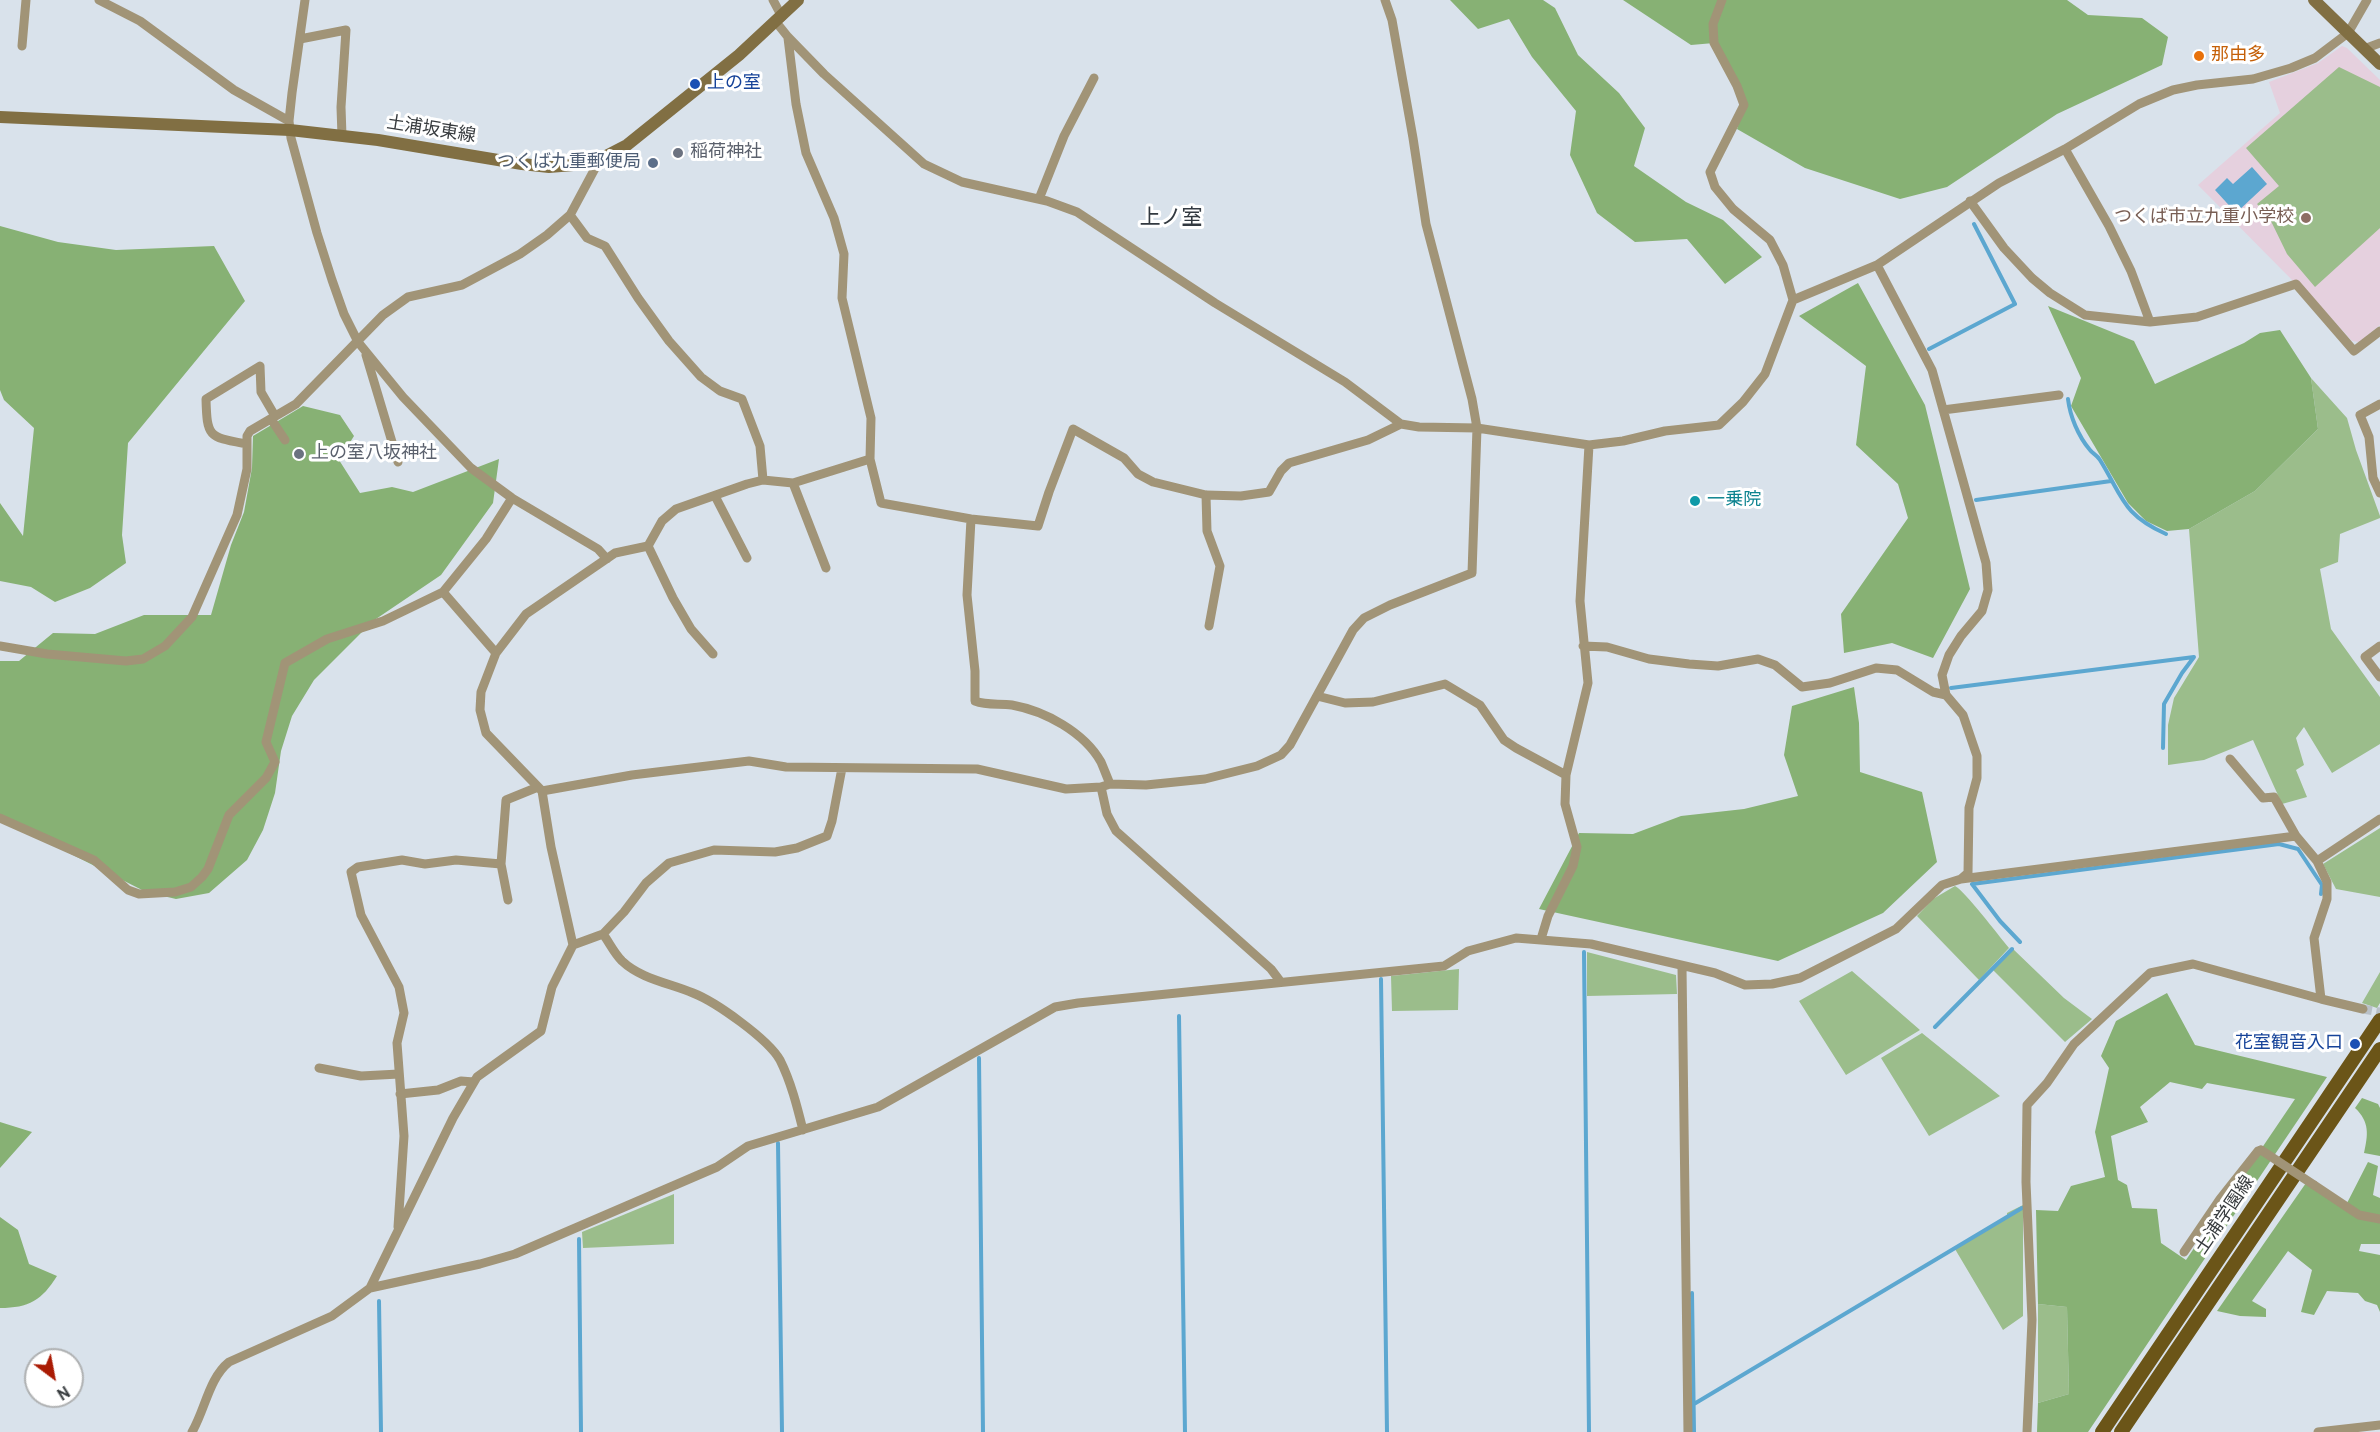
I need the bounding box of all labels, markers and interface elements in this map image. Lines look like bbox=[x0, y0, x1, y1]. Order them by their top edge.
place label: 那由多 bbox=[2211, 45, 2265, 67]
marker: 那由多 bbox=[2192, 49, 2206, 63]
place label: 上の室 bbox=[707, 73, 761, 95]
marker: 上の室 bbox=[688, 77, 702, 91]
street label: 土浦坂東線 bbox=[385, 113, 477, 149]
place label: 稲荷神社 bbox=[690, 142, 762, 164]
marker: 稲荷神社 bbox=[671, 146, 685, 160]
place label: つくば九重郵便局 bbox=[497, 152, 641, 174]
marker: つくば九重郵便局 bbox=[646, 156, 660, 170]
district label: 上ノ室 bbox=[1140, 207, 1202, 233]
place label: つくば市立九重小学校 bbox=[2114, 207, 2294, 229]
marker: つくば市立九重小学校 bbox=[2299, 211, 2313, 225]
place label: 上の室八坂神社 bbox=[311, 443, 437, 465]
marker: 上の室八坂神社 bbox=[292, 447, 306, 461]
place label: 一乗院 bbox=[1707, 490, 1761, 512]
marker: 一乗院 bbox=[1688, 494, 1702, 508]
place label: 花室観音入口 bbox=[2235, 1033, 2343, 1055]
marker: 花室観音入口 bbox=[2348, 1037, 2362, 1051]
street label: 土浦学園線 bbox=[2192, 1173, 2260, 1259]
north arrow bbox=[24, 1348, 84, 1408]
text: N bbox=[52, 1380, 73, 1403]

